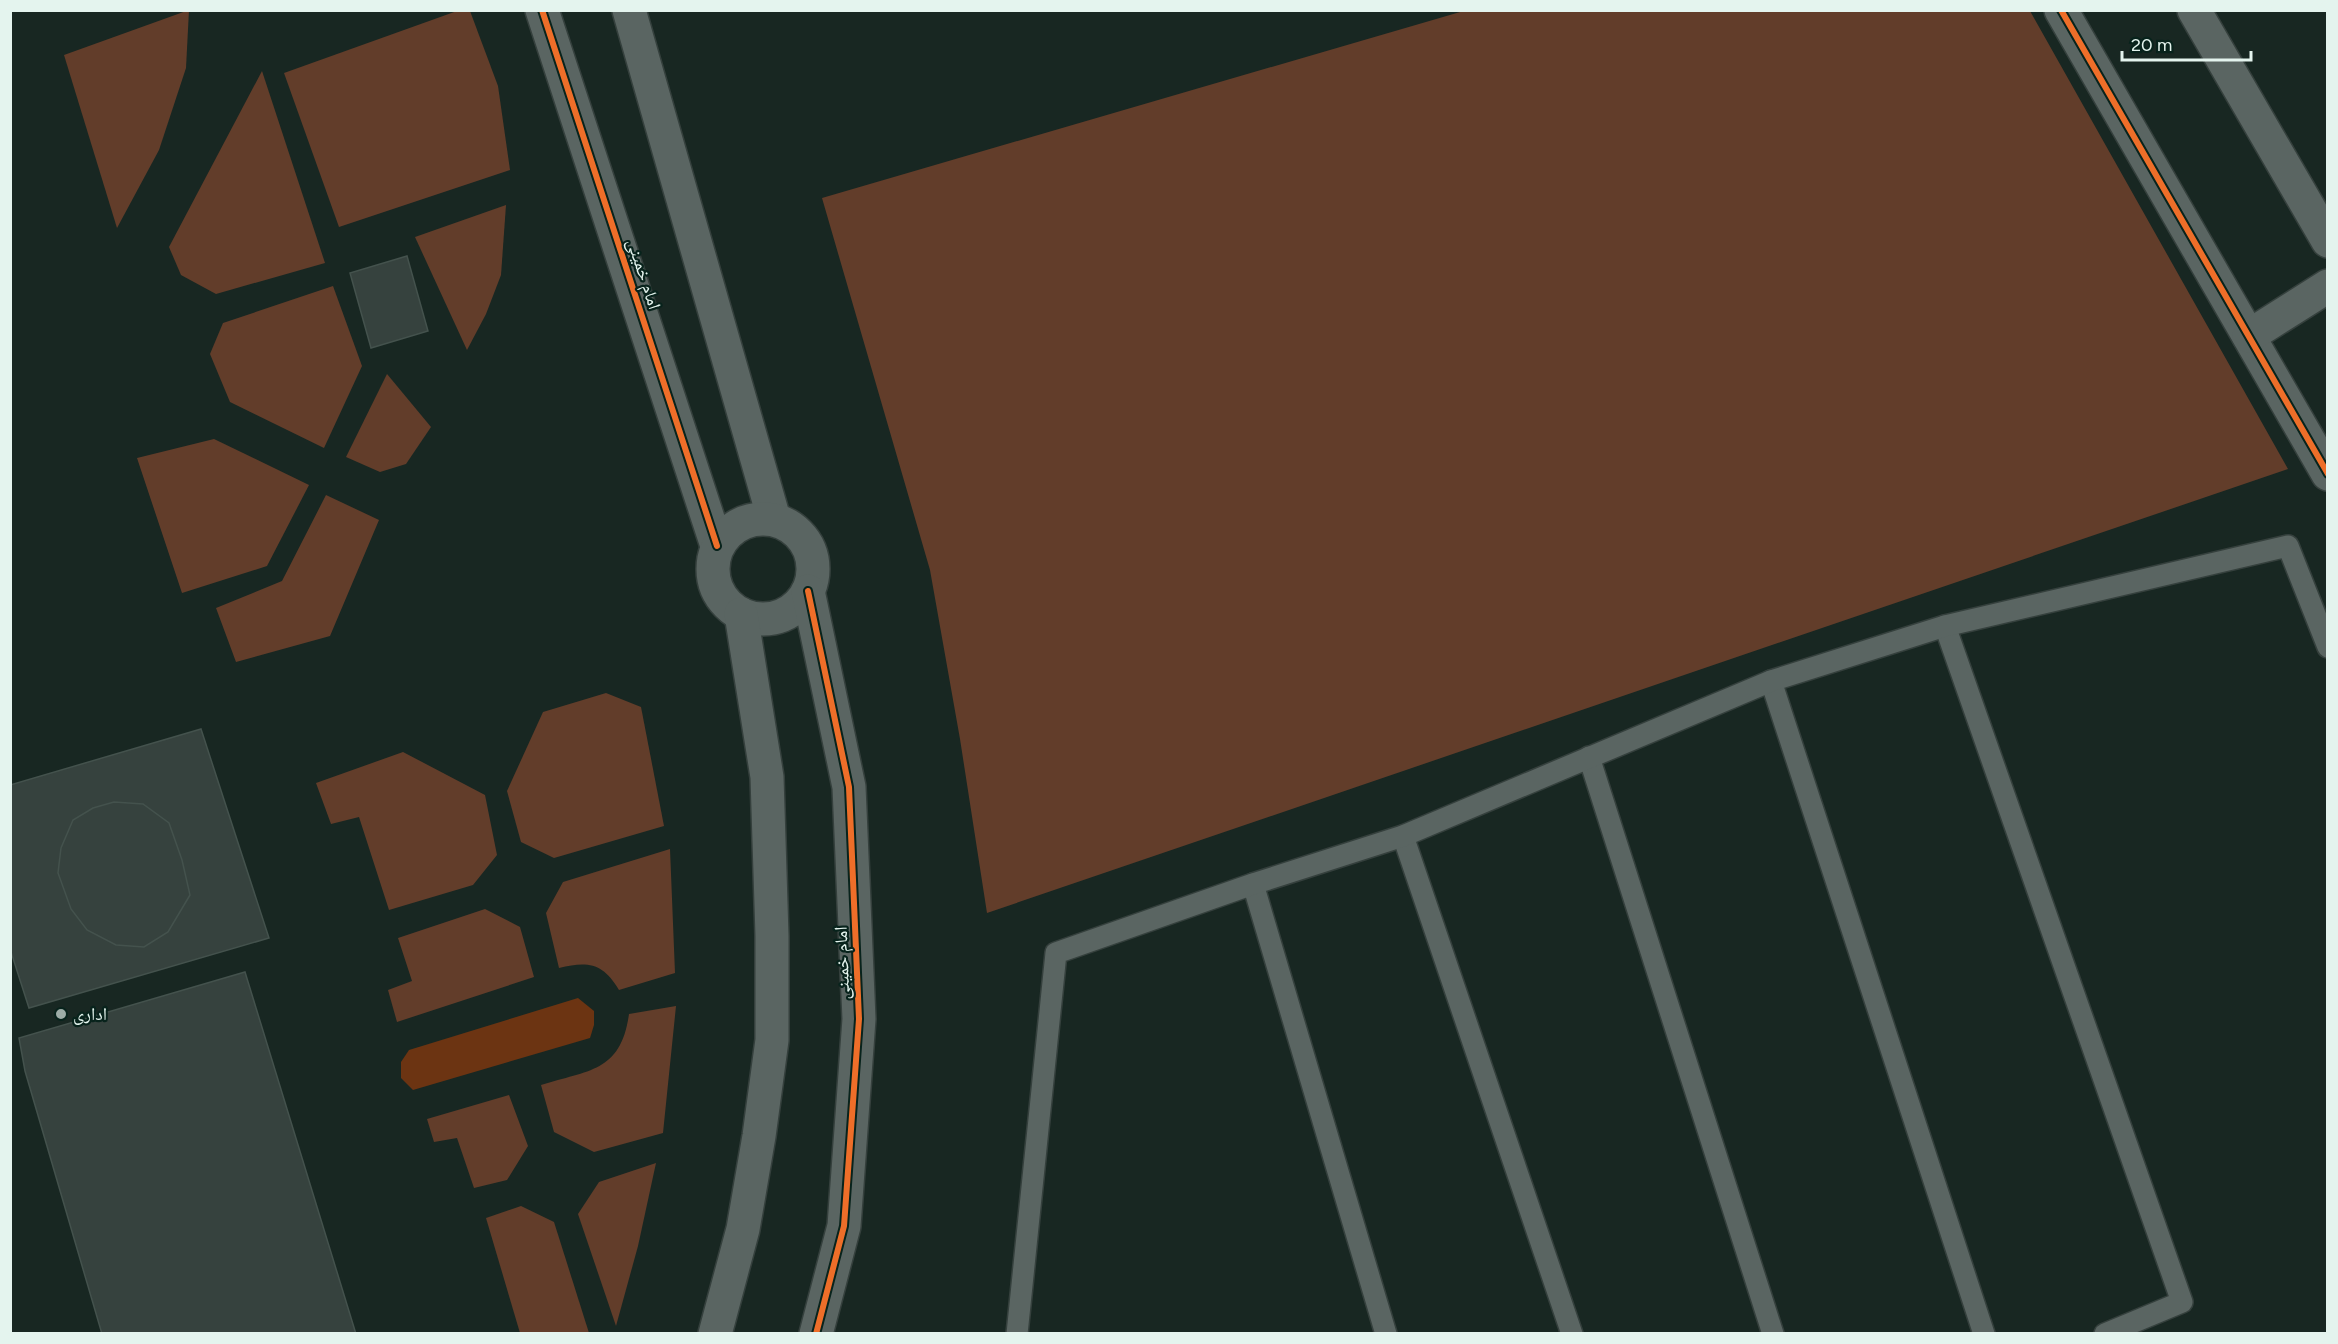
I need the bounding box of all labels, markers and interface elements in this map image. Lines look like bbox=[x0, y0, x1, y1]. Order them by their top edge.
scale bar bbox=[2122, 24, 2251, 62]
text: 20 m bbox=[2131, 34, 2172, 56]
street label: امام خمینی bbox=[621, 236, 666, 313]
street label: امام خمینی bbox=[830, 926, 855, 1000]
place label: اداری bbox=[73, 1003, 107, 1025]
marker: اداری bbox=[54, 1007, 68, 1021]

